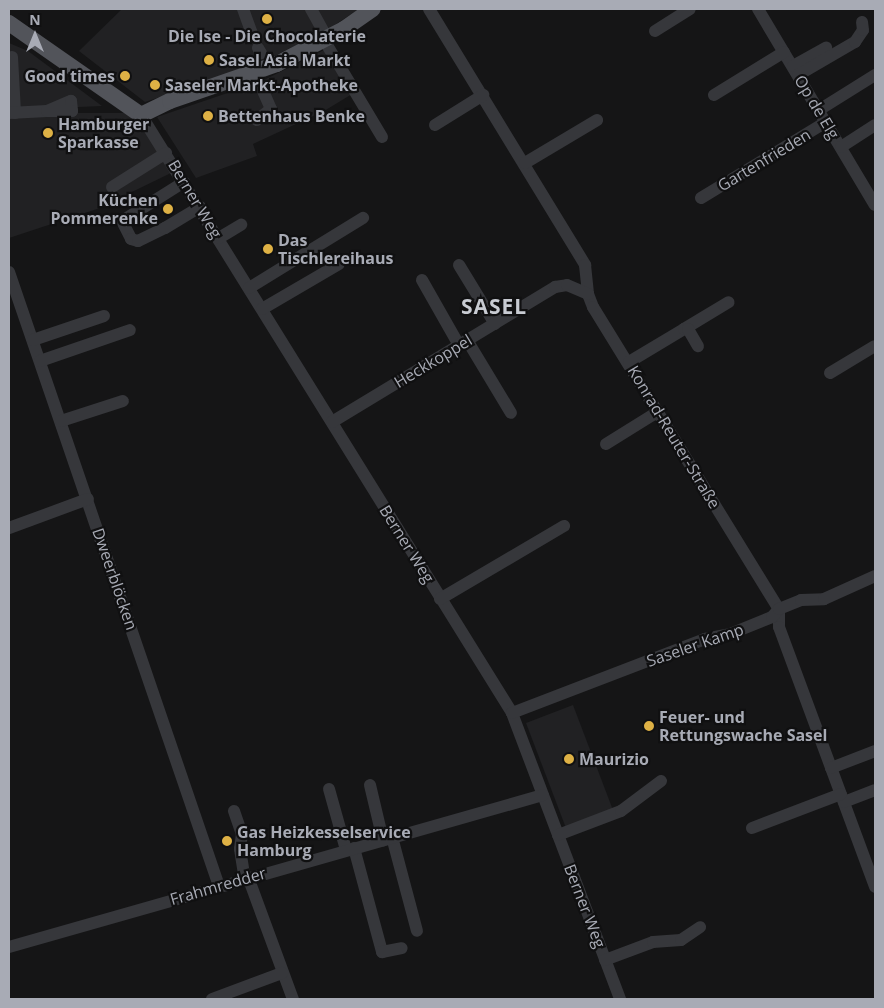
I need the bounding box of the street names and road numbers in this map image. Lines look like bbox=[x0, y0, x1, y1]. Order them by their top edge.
street label: Op de Elg bbox=[791, 72, 843, 142]
street label: Gartenfrieden bbox=[714, 125, 814, 195]
street label: Berner Weg bbox=[164, 156, 226, 242]
street label: Heckkoppel bbox=[391, 330, 475, 392]
street label: Konrad-Reuter-Straße bbox=[624, 362, 724, 512]
street label: Berner Weg bbox=[376, 502, 438, 586]
street label: Dweerblöcken bbox=[89, 525, 141, 633]
street label: Saseler Kamp bbox=[644, 619, 746, 671]
street label: Berner Weg bbox=[560, 862, 610, 950]
street label: Frahmredder bbox=[168, 863, 268, 909]

